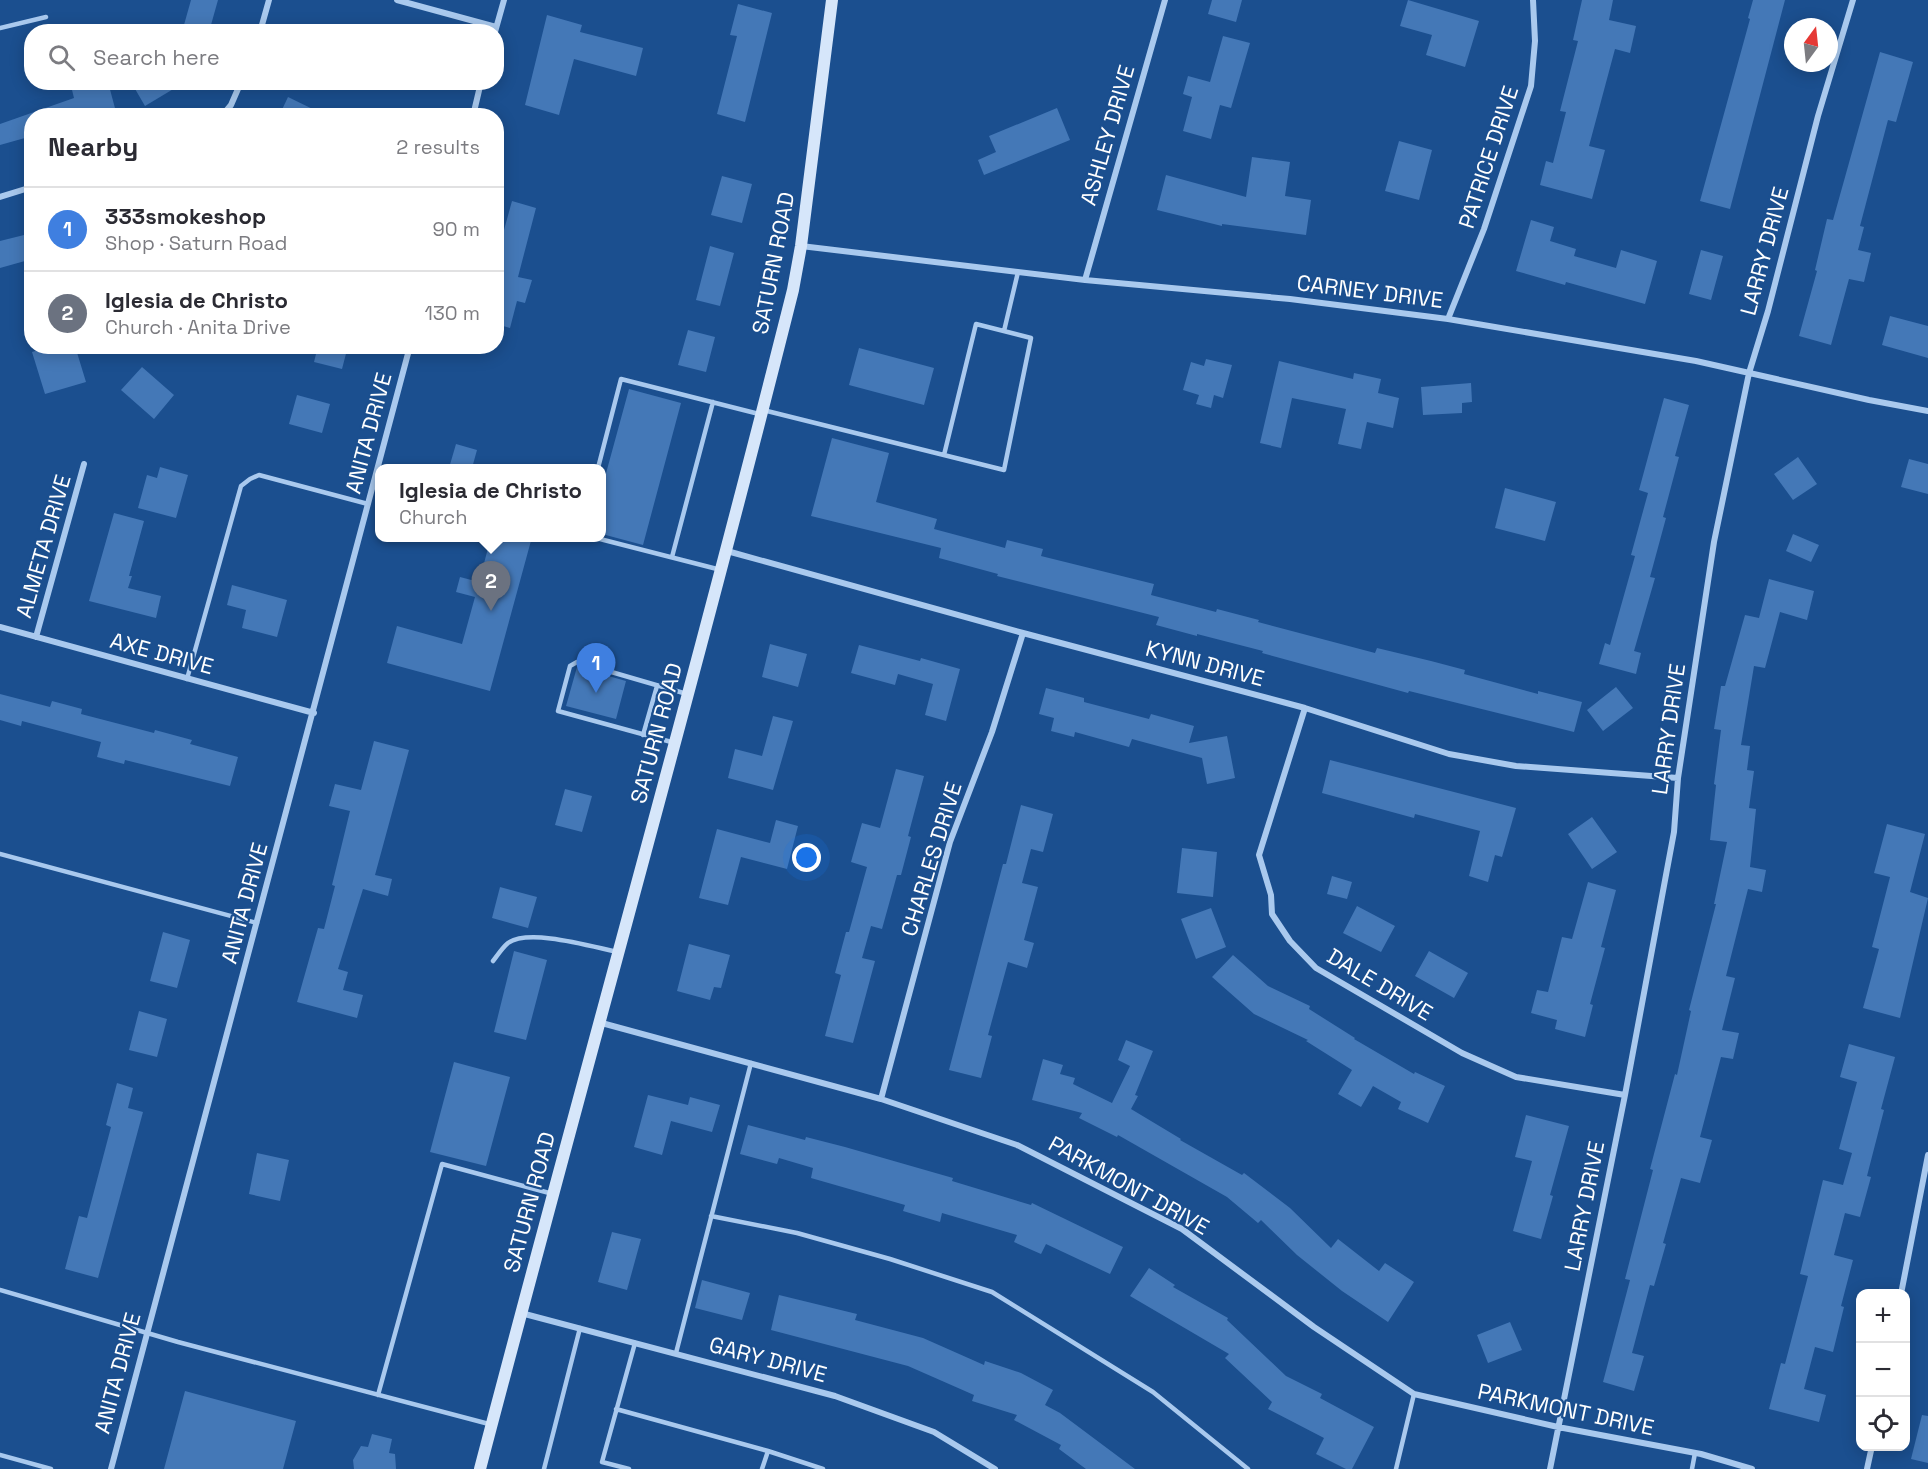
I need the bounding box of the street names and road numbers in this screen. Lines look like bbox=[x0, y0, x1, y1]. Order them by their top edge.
street label: ASHLEY DRIVE bbox=[1074, 62, 1140, 208]
street label: PATRICE DRIVE bbox=[1452, 82, 1524, 232]
street label: LARRY DRIVE bbox=[1733, 184, 1795, 318]
street label: SATURN ROAD bbox=[745, 190, 801, 336]
street label: CARNEY DRIVE bbox=[1295, 268, 1445, 314]
street label: ANITA DRIVE bbox=[338, 369, 398, 497]
street label: ALMETA DRIVE bbox=[9, 471, 77, 621]
street label: AXE DRIVE bbox=[107, 626, 217, 680]
street label: KYNN DRIVE bbox=[1143, 634, 1267, 692]
street label: SATURN ROAD bbox=[624, 660, 688, 806]
street label: LARRY DRIVE bbox=[1645, 662, 1691, 796]
street label: CHARLES DRIVE bbox=[894, 779, 968, 939]
street label: ANITA DRIVE bbox=[214, 839, 274, 967]
street label: DALE DRIVE bbox=[1322, 942, 1438, 1026]
street label: SATURN ROAD bbox=[497, 1129, 561, 1275]
street label: PARKMONT DRIVE bbox=[1044, 1129, 1214, 1241]
street label: LARRY DRIVE bbox=[1558, 1139, 1610, 1273]
street label: ANITA DRIVE bbox=[87, 1309, 147, 1437]
street label: GARY DRIVE bbox=[706, 1330, 830, 1388]
street label: PARKMONT DRIVE bbox=[1475, 1377, 1657, 1441]

